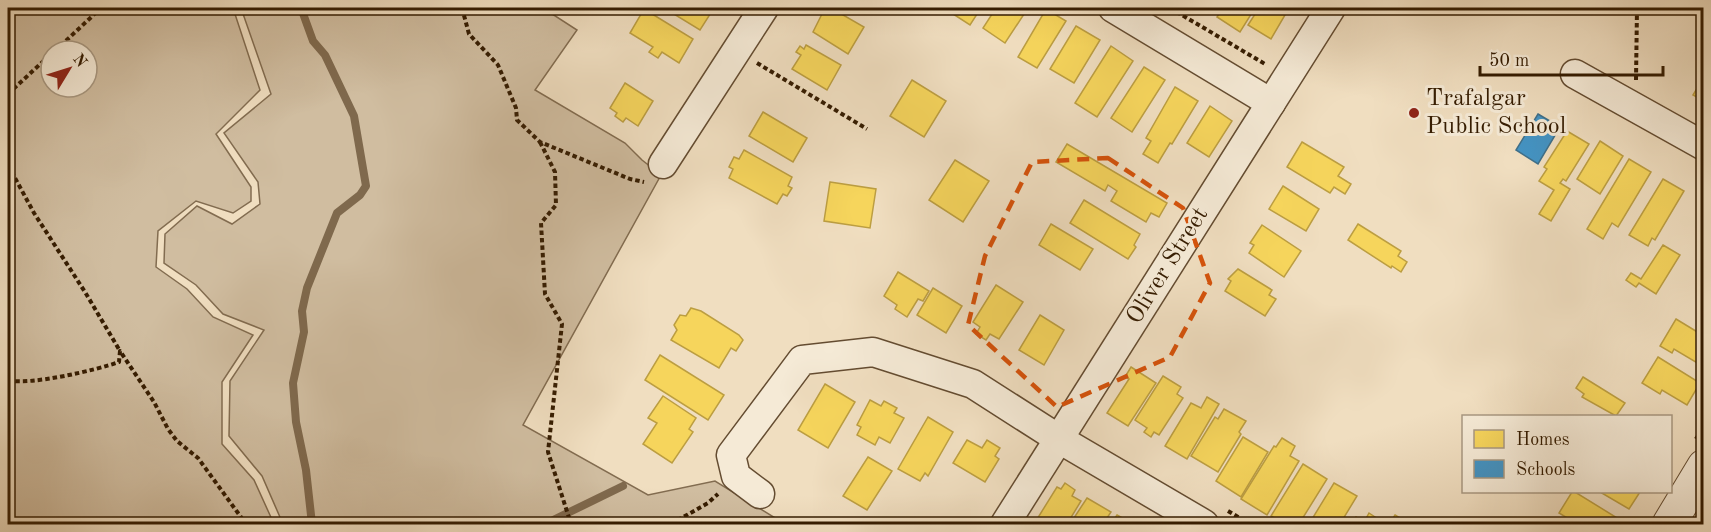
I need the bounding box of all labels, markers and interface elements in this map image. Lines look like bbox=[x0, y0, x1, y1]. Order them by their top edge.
north arrow bbox=[39, 39, 99, 99]
scale bar bbox=[1480, 39, 1663, 77]
text: N bbox=[69, 51, 90, 71]
text: 50 m bbox=[1489, 52, 1529, 70]
place label: Trafalgar Public School bbox=[1426, 87, 1566, 139]
marker: Trafalgar Public School bbox=[1407, 106, 1421, 120]
street label: Oliver Street bbox=[1123, 203, 1213, 329]
legend bbox=[1462, 415, 1672, 493]
text: Homes bbox=[1516, 431, 1570, 449]
text: Schools bbox=[1516, 461, 1576, 479]

